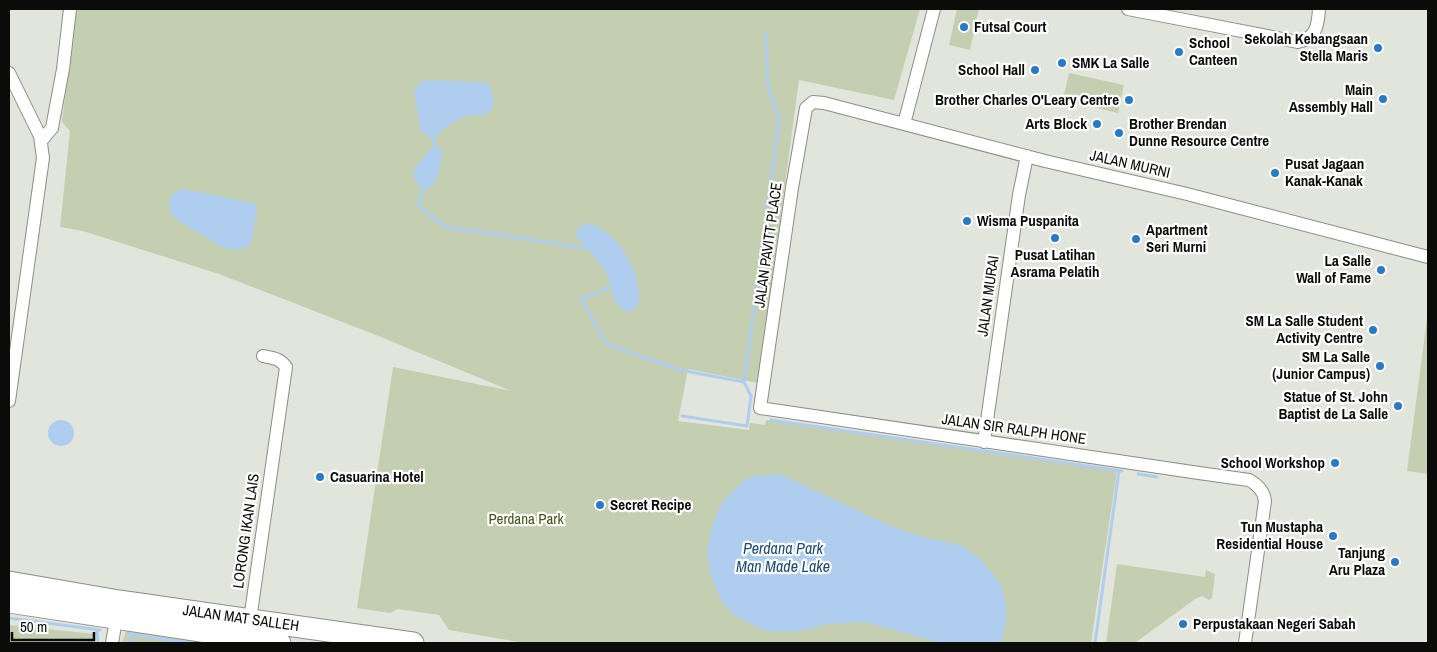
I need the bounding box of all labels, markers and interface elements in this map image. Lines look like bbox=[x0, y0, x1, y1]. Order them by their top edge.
place label: Futsal Court bbox=[974, 16, 1046, 37]
marker: Futsal Court bbox=[958, 21, 970, 33]
place label: Sekolah Kebangsaan Stella Maris bbox=[1244, 28, 1368, 66]
place label: School Canteen bbox=[1189, 32, 1238, 70]
marker: Sekolah Kebangsaan Stella Maris bbox=[1372, 42, 1384, 54]
marker: School Canteen bbox=[1173, 46, 1185, 58]
place label: SMK La Salle bbox=[1072, 52, 1149, 73]
marker: SMK La Salle bbox=[1056, 57, 1068, 69]
place label: School Hall bbox=[958, 59, 1025, 80]
marker: School Hall bbox=[1029, 64, 1041, 76]
place label: Main Assembly Hall bbox=[1289, 79, 1373, 117]
place label: Brother Charles O'Leary Centre bbox=[935, 89, 1119, 110]
marker: Main Assembly Hall bbox=[1377, 93, 1389, 105]
marker: Brother Charles O'Leary Centre bbox=[1123, 94, 1135, 106]
place label: Arts Block bbox=[1025, 113, 1087, 134]
place label: Brother Brendan Dunne Resource Centre bbox=[1129, 113, 1269, 151]
marker: Arts Block bbox=[1091, 118, 1103, 130]
marker: Brother Brendan Dunne Resource Centre bbox=[1113, 127, 1125, 139]
street label: JALAN MURNI bbox=[1088, 144, 1172, 183]
place label: Pusat Jagaan Kanak-Kanak bbox=[1285, 153, 1364, 191]
marker: Pusat Jagaan Kanak-Kanak bbox=[1269, 167, 1281, 179]
street label: JALAN PAVITT PLACE bbox=[748, 181, 787, 309]
place label: Wisma Puspanita bbox=[977, 210, 1079, 231]
marker: Wisma Puspanita bbox=[961, 215, 973, 227]
place label: Apartment Seri Murni bbox=[1146, 219, 1208, 257]
marker: Pusat Latihan Asrama Pelatih bbox=[1049, 232, 1061, 244]
marker: Apartment Seri Murni bbox=[1130, 233, 1142, 245]
place label: Pusat Latihan Asrama Pelatih bbox=[1011, 244, 1099, 282]
place label: La Salle Wall of Fame bbox=[1296, 250, 1371, 288]
street label: JALAN MURAI bbox=[971, 254, 1004, 338]
marker: La Salle Wall of Fame bbox=[1375, 264, 1387, 276]
place label: SM La Salle Student Activity Centre bbox=[1245, 310, 1363, 348]
marker: SM La Salle Student Activity Centre bbox=[1367, 324, 1379, 336]
place label: SM La Salle (Junior Campus) bbox=[1272, 346, 1370, 384]
marker: SM La Salle (Junior Campus) bbox=[1374, 360, 1386, 372]
place label: Statue of St. John Baptist de La Salle bbox=[1279, 386, 1388, 424]
marker: Statue of St. John Baptist de La Salle bbox=[1392, 400, 1404, 412]
street label: JALAN SIR RALPH HONE bbox=[941, 408, 1088, 449]
place label: School Workshop bbox=[1221, 452, 1325, 473]
marker: School Workshop bbox=[1329, 457, 1341, 469]
place label: Casuarina Hotel bbox=[330, 466, 424, 487]
marker: Casuarina Hotel bbox=[314, 471, 326, 483]
street label: LORONG IKAN LAIS bbox=[227, 472, 264, 590]
place label: Secret Recipe bbox=[610, 494, 692, 515]
marker: Secret Recipe bbox=[594, 499, 606, 511]
park label: Perdana Park bbox=[488, 508, 564, 529]
place label: Tun Mustapha Residential House bbox=[1216, 516, 1323, 554]
marker: Tun Mustapha Residential House bbox=[1327, 530, 1339, 542]
water label: Perdana Park Man Made Lake bbox=[736, 537, 830, 577]
place label: Tanjung Aru Plaza bbox=[1329, 542, 1385, 580]
marker: Tanjung Aru Plaza bbox=[1389, 556, 1401, 568]
street label: JALAN MAT SALLEH bbox=[182, 599, 301, 636]
scale bar bbox=[12, 610, 95, 642]
place label: Perpustakaan Negeri Sabah bbox=[1193, 613, 1356, 634]
text: 50 m bbox=[20, 616, 47, 637]
marker: Perpustakaan Negeri Sabah bbox=[1177, 618, 1189, 630]

